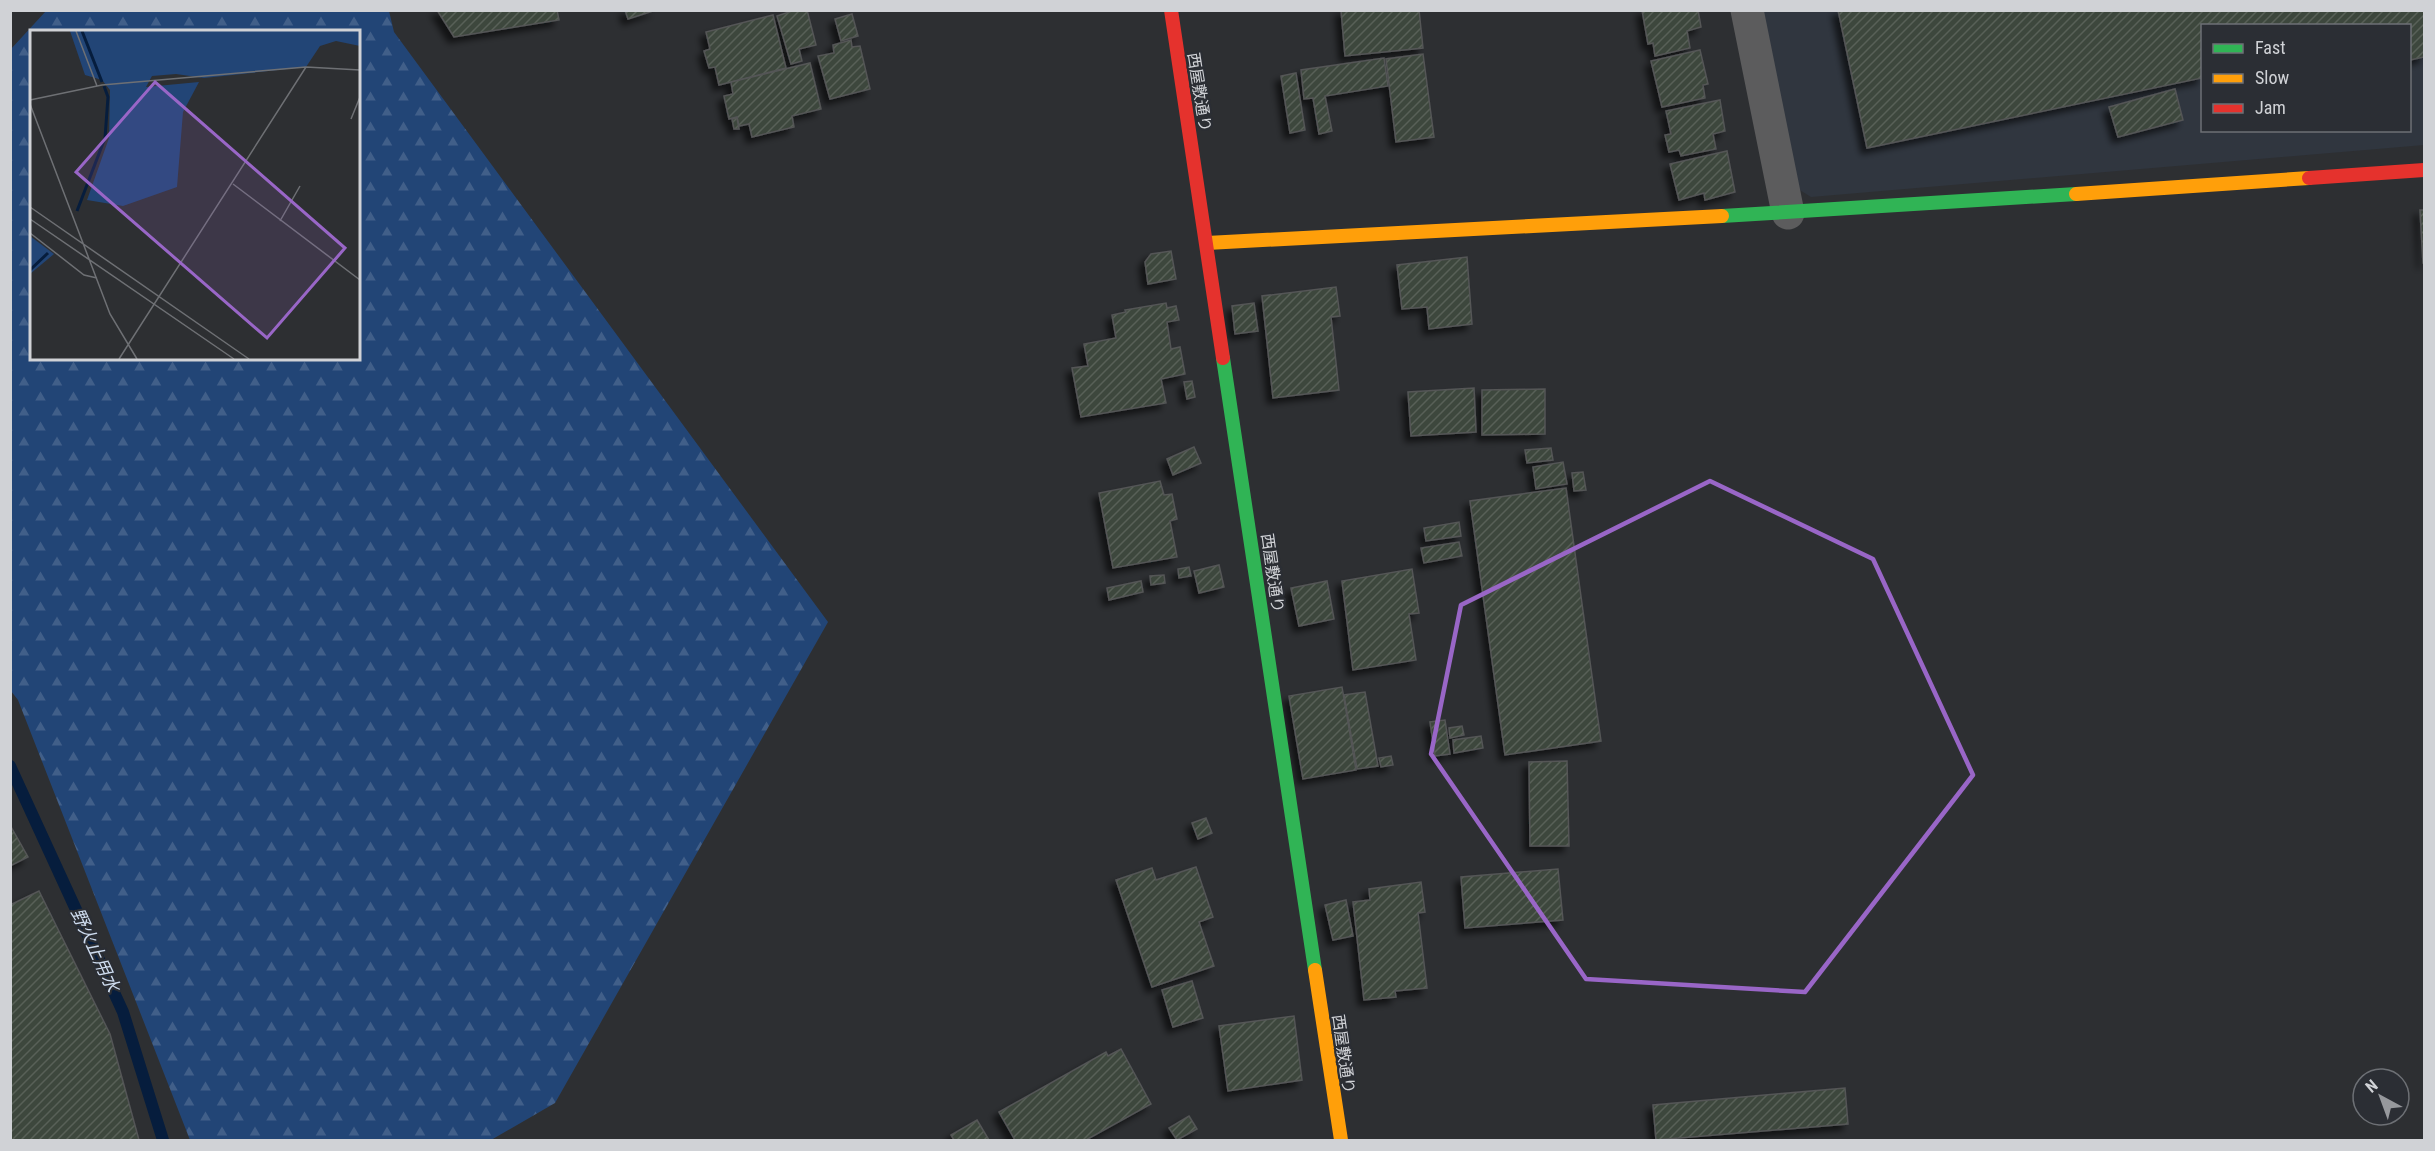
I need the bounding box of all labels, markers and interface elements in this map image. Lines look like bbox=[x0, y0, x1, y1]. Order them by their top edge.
legend bbox=[2201, 24, 2411, 132]
inset map bbox=[30, 30, 360, 360]
text: Fast bbox=[2255, 37, 2286, 58]
street label: 西屋敷通り bbox=[1184, 51, 1215, 133]
text: Slow bbox=[2255, 67, 2290, 88]
text: Jam bbox=[2255, 97, 2286, 118]
street label: 西屋敷通り bbox=[1258, 532, 1287, 614]
water label: 野火止用水 bbox=[67, 905, 125, 997]
street label: 西屋敷通り bbox=[1329, 1013, 1358, 1095]
north arrow bbox=[2351, 1067, 2411, 1127]
text: N bbox=[2362, 1076, 2381, 1096]

